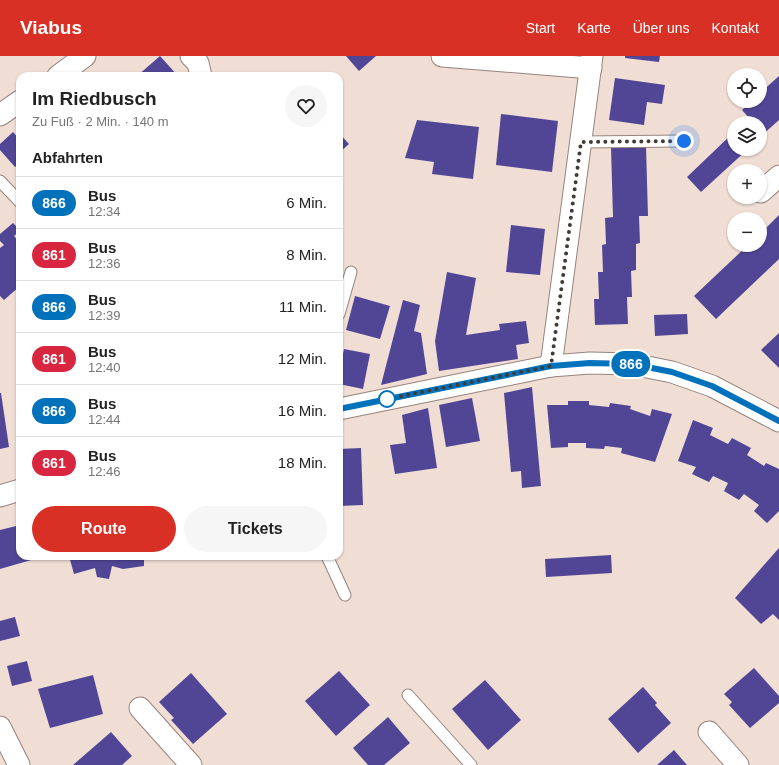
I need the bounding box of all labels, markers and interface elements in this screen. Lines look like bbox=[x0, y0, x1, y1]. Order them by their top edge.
text: Viabus bbox=[20, 17, 82, 38]
text: Start bbox=[526, 20, 555, 36]
text: Karte bbox=[577, 20, 611, 36]
text: Über uns bbox=[633, 20, 690, 36]
text: Kontakt bbox=[712, 20, 759, 36]
map controls bbox=[727, 68, 767, 252]
button: locate bbox=[727, 68, 767, 108]
button: heart bbox=[285, 85, 327, 127]
text: Im Riedbusch bbox=[32, 88, 157, 109]
text: Zu Fuß · 2 Min. · 140 m bbox=[32, 114, 169, 129]
button: layers bbox=[727, 116, 767, 156]
your location bbox=[674, 131, 694, 151]
text: Abfahrten bbox=[32, 149, 103, 166]
button: + bbox=[727, 164, 767, 204]
text: Bus bbox=[88, 187, 116, 204]
text: 6 Min. bbox=[286, 194, 327, 211]
text: 866 bbox=[42, 195, 66, 211]
text: 12:34 bbox=[88, 204, 121, 219]
button: − bbox=[727, 212, 767, 252]
text: Bus bbox=[88, 239, 116, 256]
text: 8 Min. bbox=[286, 246, 327, 263]
text: 861 bbox=[42, 247, 66, 263]
text: 12:36 bbox=[88, 256, 121, 271]
text: Bus bbox=[88, 291, 116, 308]
text: 11 Min. bbox=[279, 298, 327, 315]
text: 866 bbox=[42, 299, 66, 315]
text: 12:39 bbox=[88, 308, 121, 323]
text: Bus bbox=[88, 343, 116, 360]
text: 12 Min. bbox=[278, 350, 327, 367]
text: 861 bbox=[42, 351, 66, 367]
line badge: 866 bbox=[608, 351, 654, 377]
text: 866 bbox=[619, 356, 643, 372]
text: 12:40 bbox=[88, 360, 121, 375]
unlabelled marker bbox=[378, 390, 396, 408]
text: Bus bbox=[88, 395, 116, 412]
text: 16 Min. bbox=[278, 402, 327, 419]
text: 866 bbox=[42, 403, 66, 419]
text: 12:44 bbox=[88, 412, 121, 427]
text: Bus bbox=[88, 447, 116, 464]
text: 18 Min. bbox=[278, 454, 327, 471]
text: 861 bbox=[42, 455, 66, 471]
text: 12:46 bbox=[88, 464, 121, 479]
button: Route bbox=[32, 506, 176, 552]
button: Tickets bbox=[184, 506, 327, 552]

